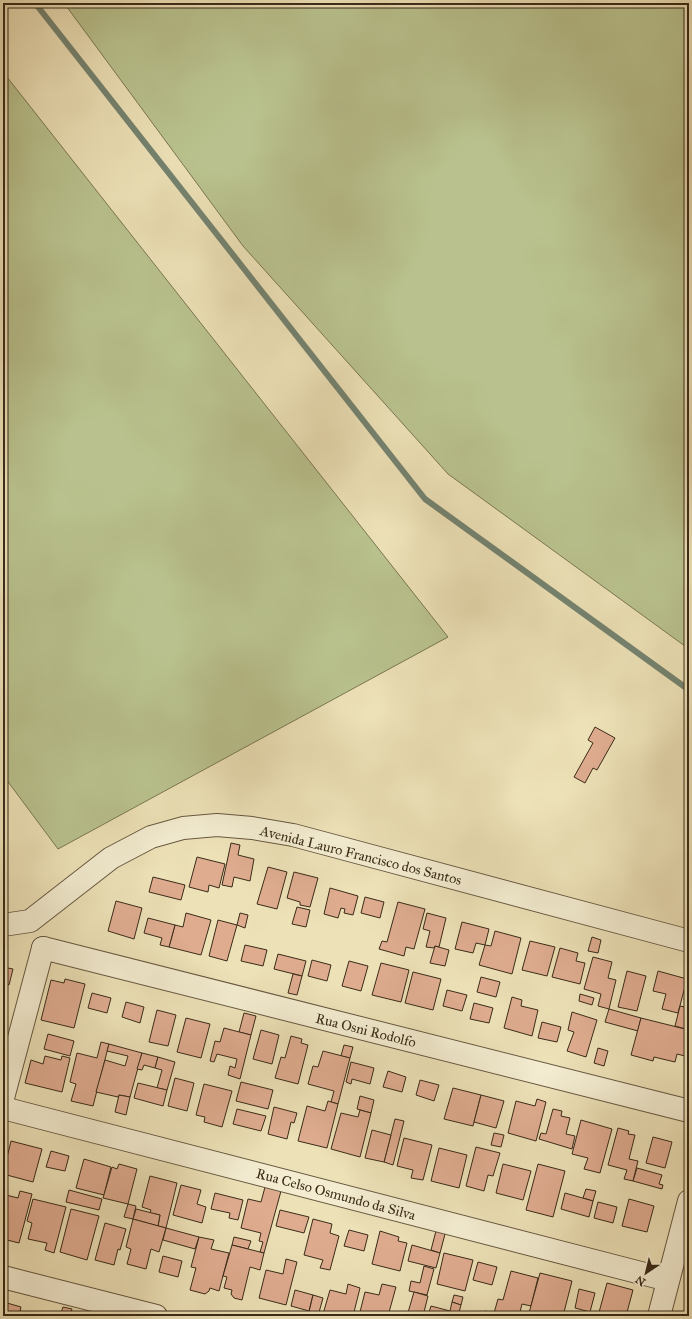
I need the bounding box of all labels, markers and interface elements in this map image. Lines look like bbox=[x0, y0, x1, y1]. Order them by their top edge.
street label: Avenida Lauro Francisco dos Santos bbox=[257, 822, 463, 889]
street label: Rua Osni Rodolfo bbox=[314, 1010, 418, 1051]
street label: Rua Celso Osmundo da Silva bbox=[254, 1165, 418, 1224]
north arrow bbox=[626, 1253, 666, 1293]
text: N bbox=[632, 1272, 648, 1289]

